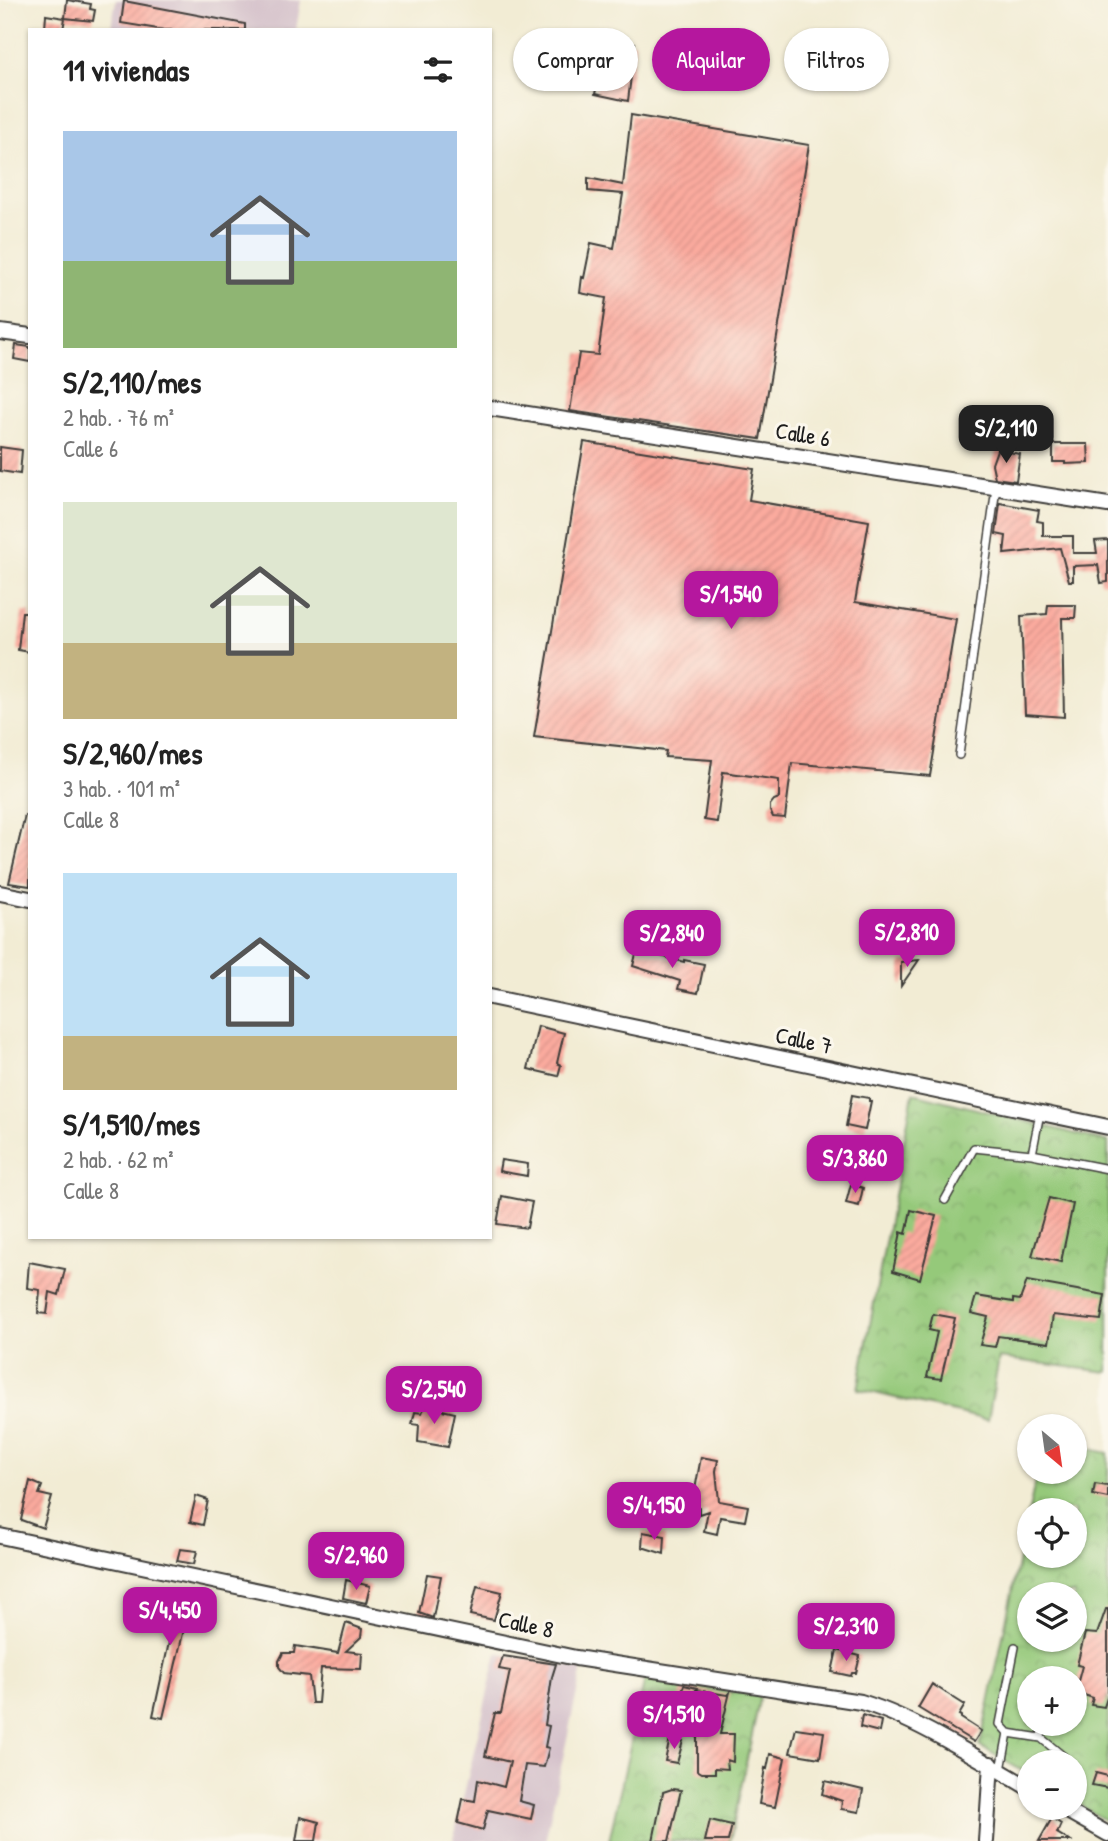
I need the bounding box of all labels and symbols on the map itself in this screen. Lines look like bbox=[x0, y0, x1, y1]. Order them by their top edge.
pin: S/2,110 bbox=[941, 406, 1071, 465]
street label: Calle 6 bbox=[773, 414, 833, 454]
pin: S/1,540 bbox=[666, 572, 796, 631]
pin: S/2,810 bbox=[842, 909, 972, 969]
pin: S/2,840 bbox=[607, 911, 737, 970]
street label: Calle 7 bbox=[773, 1019, 835, 1061]
pin: S/3,860 bbox=[790, 1136, 920, 1195]
pin: S/2,540 bbox=[369, 1366, 499, 1426]
north arrow bbox=[1017, 1414, 1087, 1484]
pin: S/4,150 bbox=[589, 1482, 719, 1542]
pin: S/2,960 bbox=[291, 1532, 421, 1592]
pin: S/4,450 bbox=[105, 1588, 235, 1647]
street label: Calle 8 bbox=[495, 1603, 557, 1645]
pin: S/2,310 bbox=[781, 1604, 911, 1663]
pin: S/1,510 bbox=[609, 1692, 739, 1751]

